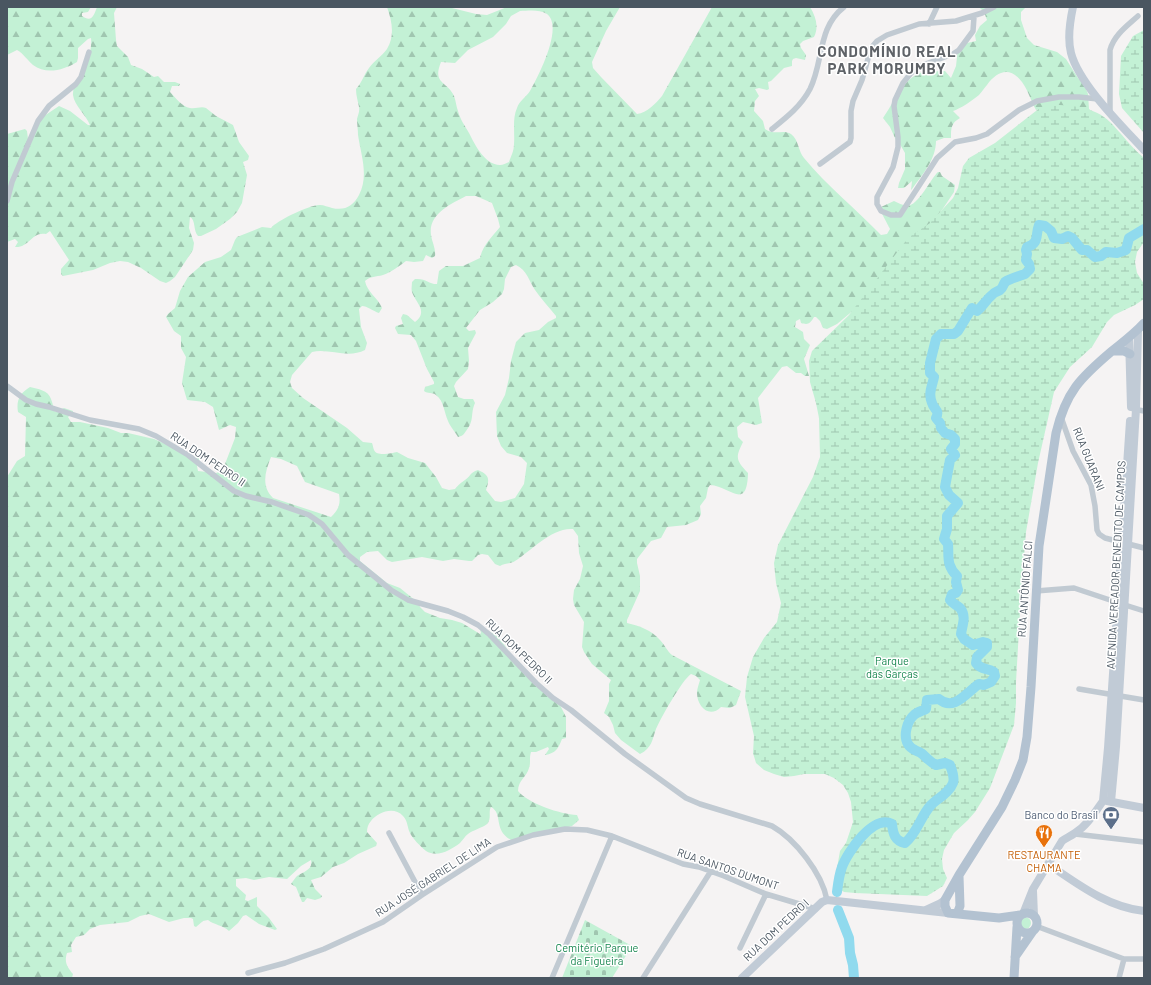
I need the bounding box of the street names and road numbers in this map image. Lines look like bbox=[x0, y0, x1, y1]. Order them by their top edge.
street label: RUA GUARANI bbox=[1071, 425, 1108, 492]
street label: RUA DOM PEDRO II bbox=[168, 429, 248, 489]
street label: AVENIDA VEREADOR BENEDITO DE CAMPOS bbox=[1104, 460, 1127, 670]
street label: RUA ANTÔNIO FALCI bbox=[1015, 540, 1034, 638]
street label: RUA DOM PEDRO II bbox=[483, 615, 555, 686]
street label: RUA JOSÉ GABRIEL DE LIMA bbox=[372, 834, 493, 919]
street label: RUA SANTOS DUMONT bbox=[676, 845, 781, 892]
street label: RUA DOM PEDRO I bbox=[740, 896, 811, 963]

